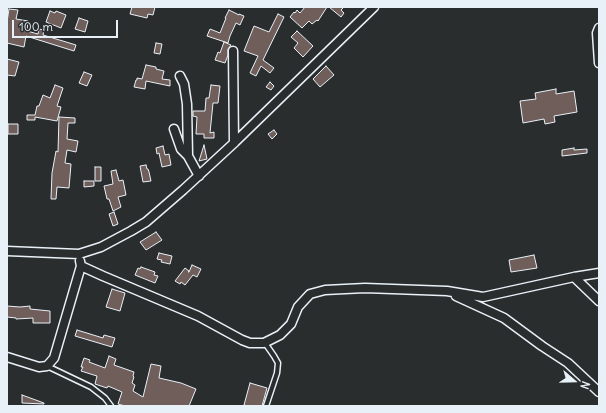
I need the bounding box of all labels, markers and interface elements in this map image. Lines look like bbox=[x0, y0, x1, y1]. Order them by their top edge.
scale bar bbox=[14, 12, 120, 38]
text: 100 m bbox=[19, 19, 53, 34]
north arrow bbox=[554, 361, 594, 401]
text: N bbox=[577, 379, 593, 391]

